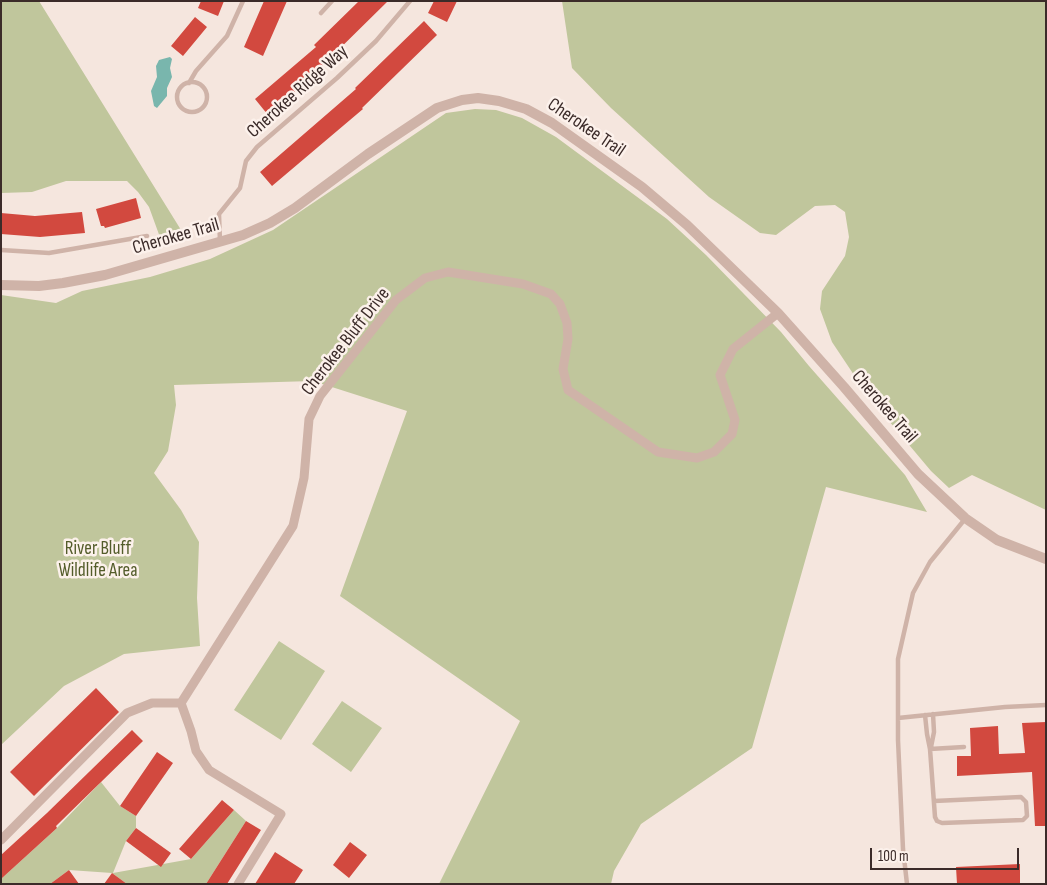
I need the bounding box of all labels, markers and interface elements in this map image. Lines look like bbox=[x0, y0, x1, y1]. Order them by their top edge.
street label: Cherokee Ridge Way bbox=[243, 41, 353, 143]
street label: Cherokee Trail bbox=[543, 94, 629, 162]
street label: Cherokee Trail bbox=[130, 214, 222, 260]
street label: Cherokee Bluff Drive bbox=[297, 284, 395, 400]
street label: Cherokee Trail bbox=[846, 366, 922, 448]
park label: River Bluff Wildlife Area bbox=[58, 538, 138, 582]
scale bar bbox=[872, 838, 1021, 870]
text: 100 m bbox=[878, 847, 909, 866]

